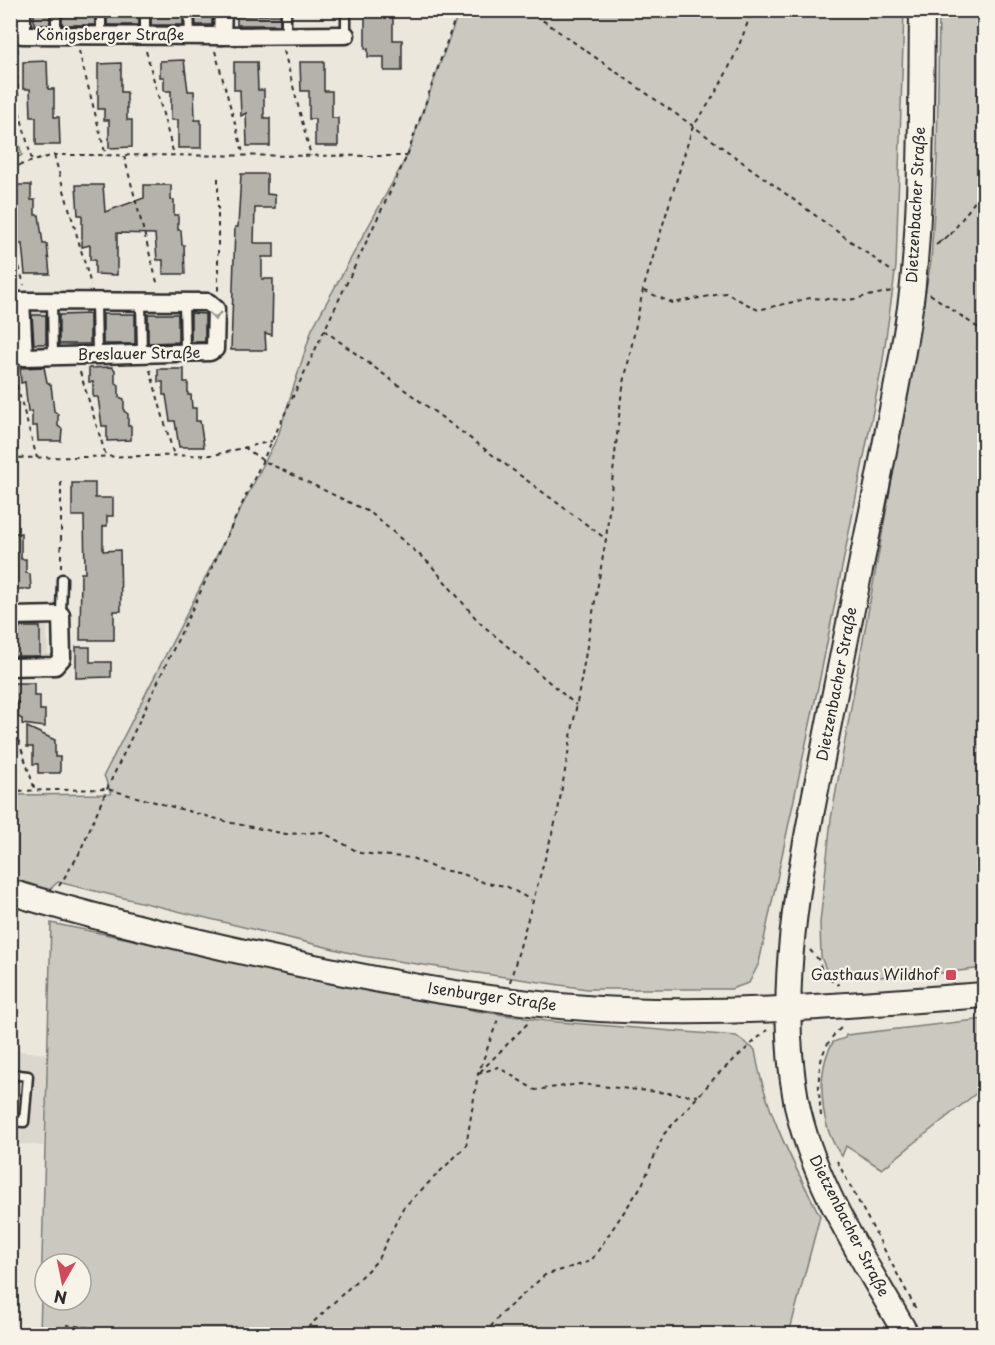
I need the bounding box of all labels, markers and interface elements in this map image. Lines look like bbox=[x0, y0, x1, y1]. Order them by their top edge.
street label: Königsberger Straße bbox=[36, 22, 184, 45]
street label: Dietzenbacher Straße bbox=[899, 126, 930, 284]
one-way arrow bbox=[209, 312, 222, 321]
street label: Breslauer Straße bbox=[77, 340, 201, 365]
street label: Dietzenbacher Straße bbox=[809, 605, 862, 763]
place label: Gasthaus Wildhof bbox=[811, 962, 940, 985]
marker: Gasthaus Wildhof bbox=[944, 968, 958, 982]
street label: Isenburger Straße bbox=[426, 975, 558, 1016]
street label: Dietzenbacher Straße bbox=[805, 1150, 896, 1300]
north arrow bbox=[33, 1252, 93, 1312]
text: N bbox=[52, 1285, 69, 1311]

